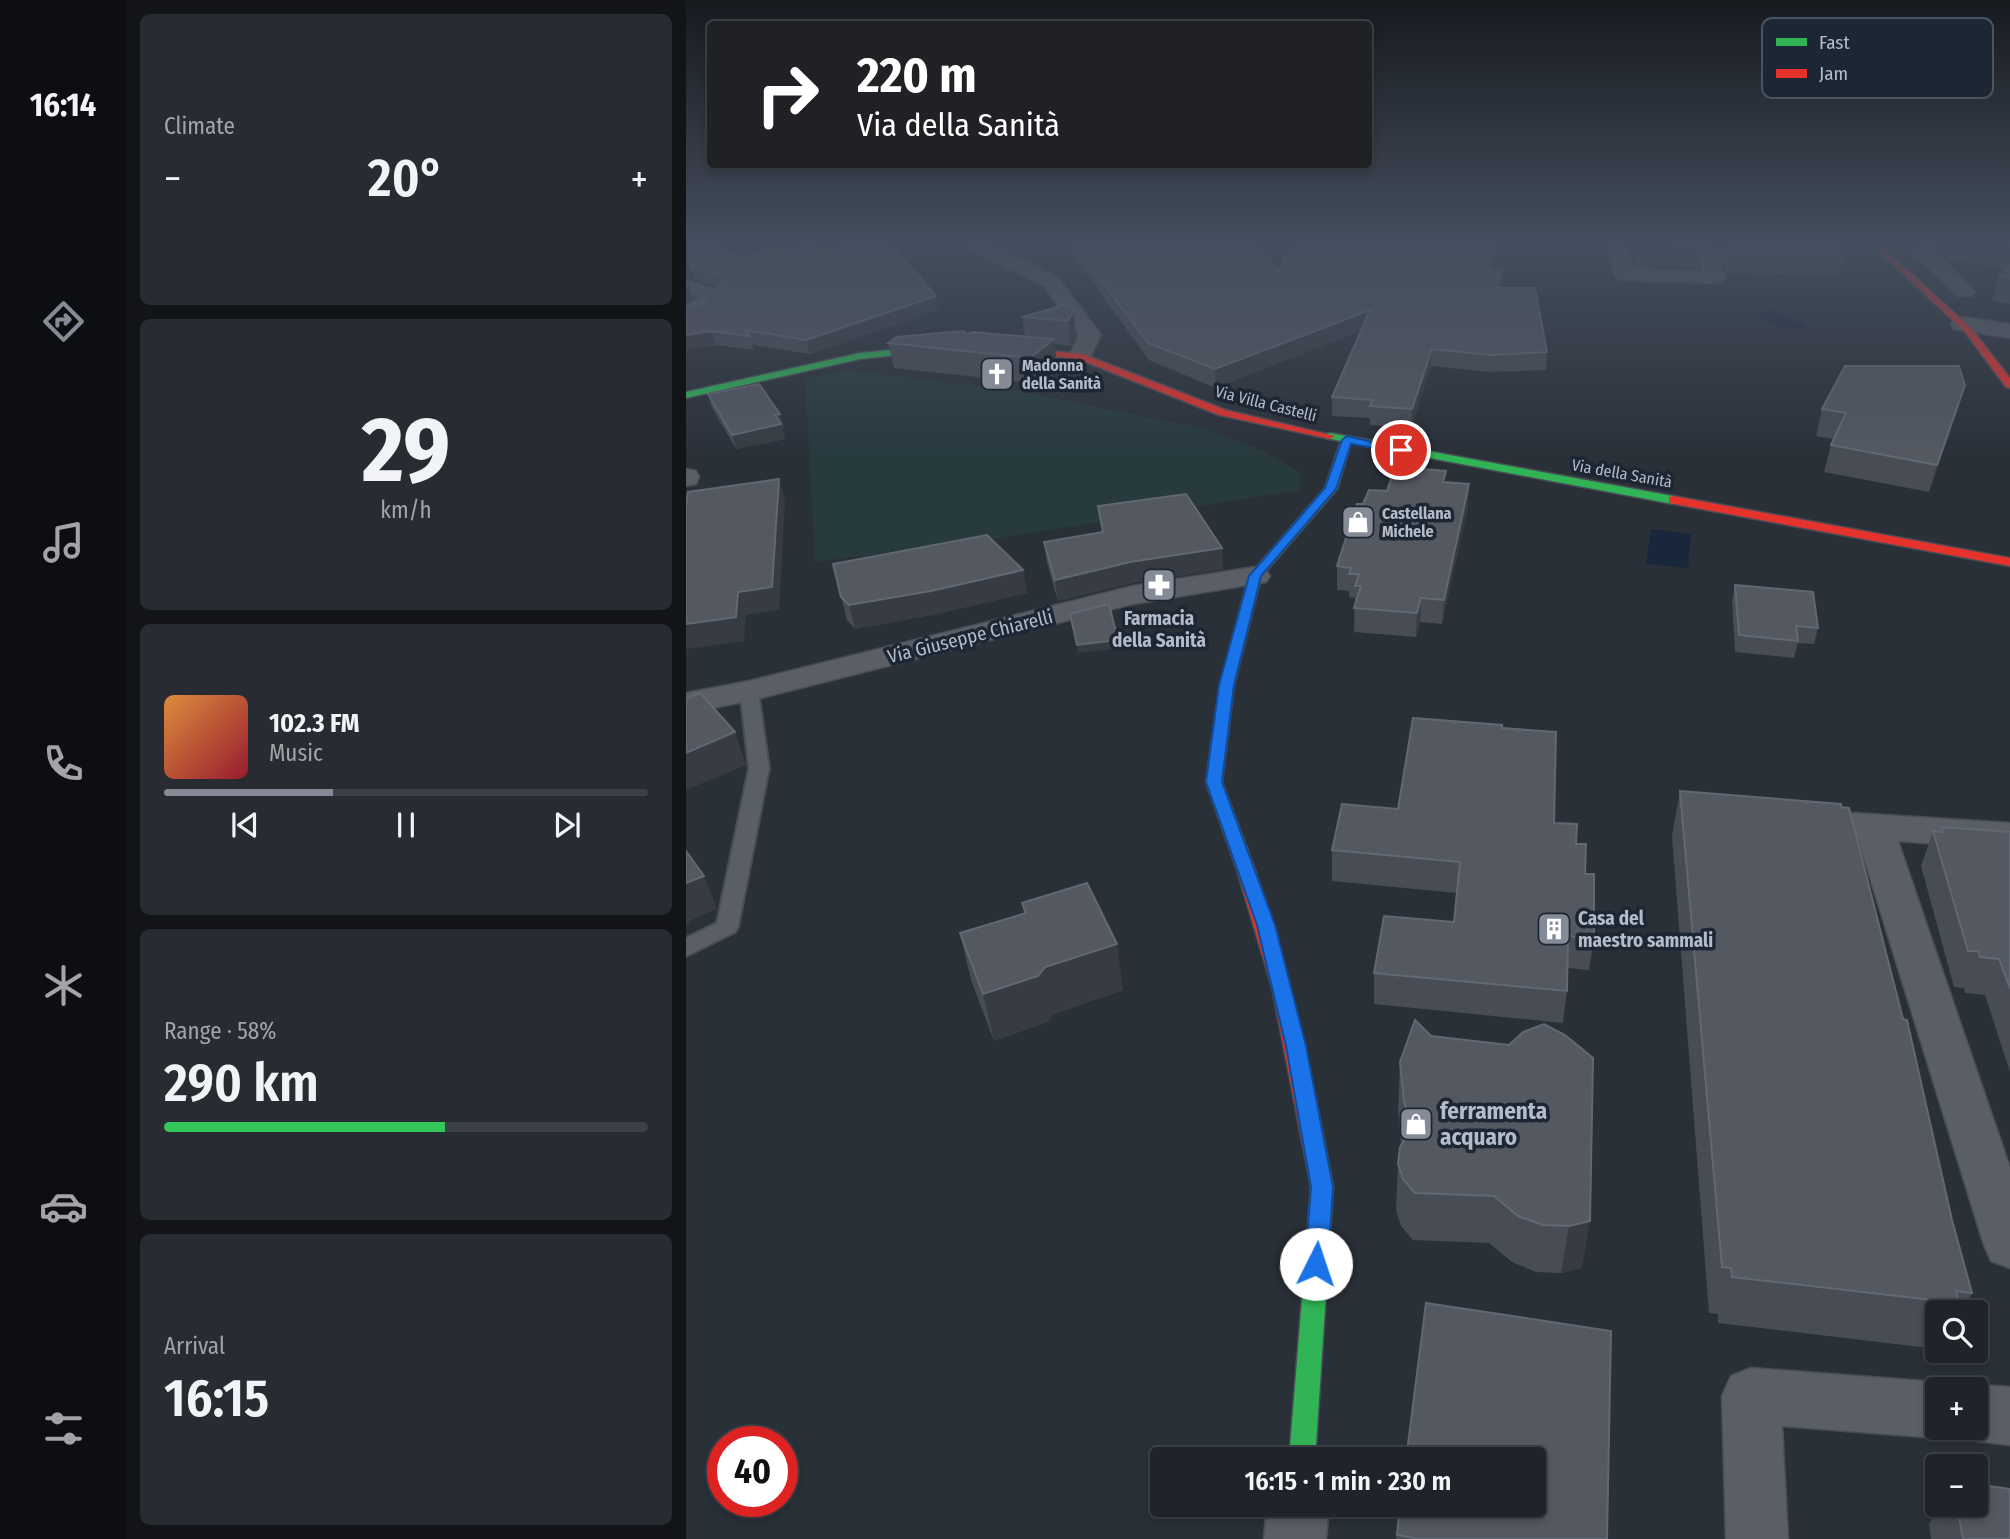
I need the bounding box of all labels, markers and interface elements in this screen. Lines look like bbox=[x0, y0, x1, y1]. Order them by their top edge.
legend bbox=[1762, 18, 1993, 98]
text: Fast bbox=[1819, 31, 1850, 54]
text: 220 m bbox=[857, 46, 977, 105]
icon: right bbox=[742, 49, 833, 140]
text: Jam bbox=[1819, 62, 1848, 85]
text: 16:14 bbox=[30, 86, 96, 124]
text: Via della Sanità bbox=[857, 106, 1060, 144]
text: Climate bbox=[164, 112, 235, 140]
text: 20° bbox=[368, 147, 444, 210]
text: − bbox=[164, 156, 181, 202]
text: + bbox=[631, 156, 648, 202]
icon: directions bbox=[39, 297, 88, 346]
church icon: Madonna della Sanità bbox=[978, 355, 1016, 393]
place label: Madonna della Sanità bbox=[1022, 356, 1101, 393]
street label: Via Villa Castelli bbox=[1213, 382, 1319, 425]
text: 29 bbox=[362, 396, 450, 505]
pin bbox=[1371, 420, 1431, 480]
icon: arrive bbox=[1382, 431, 1420, 469]
street label: Via della Sanità bbox=[1570, 455, 1674, 492]
text: km/h bbox=[380, 496, 432, 524]
shop icon: Castellana Michele bbox=[1339, 503, 1377, 541]
place label: Castellana Michele bbox=[1382, 504, 1452, 541]
icon: music bbox=[39, 518, 88, 567]
pharmacy icon: Farmacia della Sanità bbox=[1140, 566, 1178, 604]
street label: Via Giuseppe Chiarelli bbox=[885, 605, 1055, 668]
place label: Farmacia della Sanità bbox=[1112, 607, 1206, 652]
text: 102.3 FM bbox=[269, 708, 360, 739]
icon: phone bbox=[39, 739, 88, 788]
text: Music bbox=[269, 739, 323, 767]
icon: previous bbox=[226, 806, 264, 844]
icon: pause bbox=[387, 806, 425, 844]
icon: next bbox=[548, 806, 586, 844]
place label: Casa del maestro sammali bbox=[1578, 907, 1713, 952]
building icon: Casa del maestro sammali bbox=[1535, 910, 1573, 948]
icon: climate bbox=[39, 961, 88, 1010]
text: Range · 58% bbox=[164, 1017, 276, 1045]
text: 290 km bbox=[164, 1052, 319, 1115]
place label: ferramenta acquaro bbox=[1440, 1097, 1547, 1151]
shop icon: ferramenta acquaro bbox=[1397, 1105, 1435, 1143]
icon: car bbox=[39, 1182, 88, 1231]
position arrow bbox=[1279, 1227, 1353, 1301]
map controls bbox=[1925, 1300, 1988, 1517]
button: search bbox=[1925, 1300, 1988, 1363]
text: Arrival bbox=[164, 1332, 225, 1360]
text: 16:15 bbox=[164, 1367, 269, 1430]
button: + bbox=[1925, 1377, 1988, 1440]
icon: filters bbox=[39, 1404, 88, 1453]
speed limit sign: 40 bbox=[707, 1426, 798, 1517]
button: − bbox=[1925, 1454, 1988, 1517]
text: 16:15 · 1 min · 230 m bbox=[1245, 1466, 1451, 1497]

